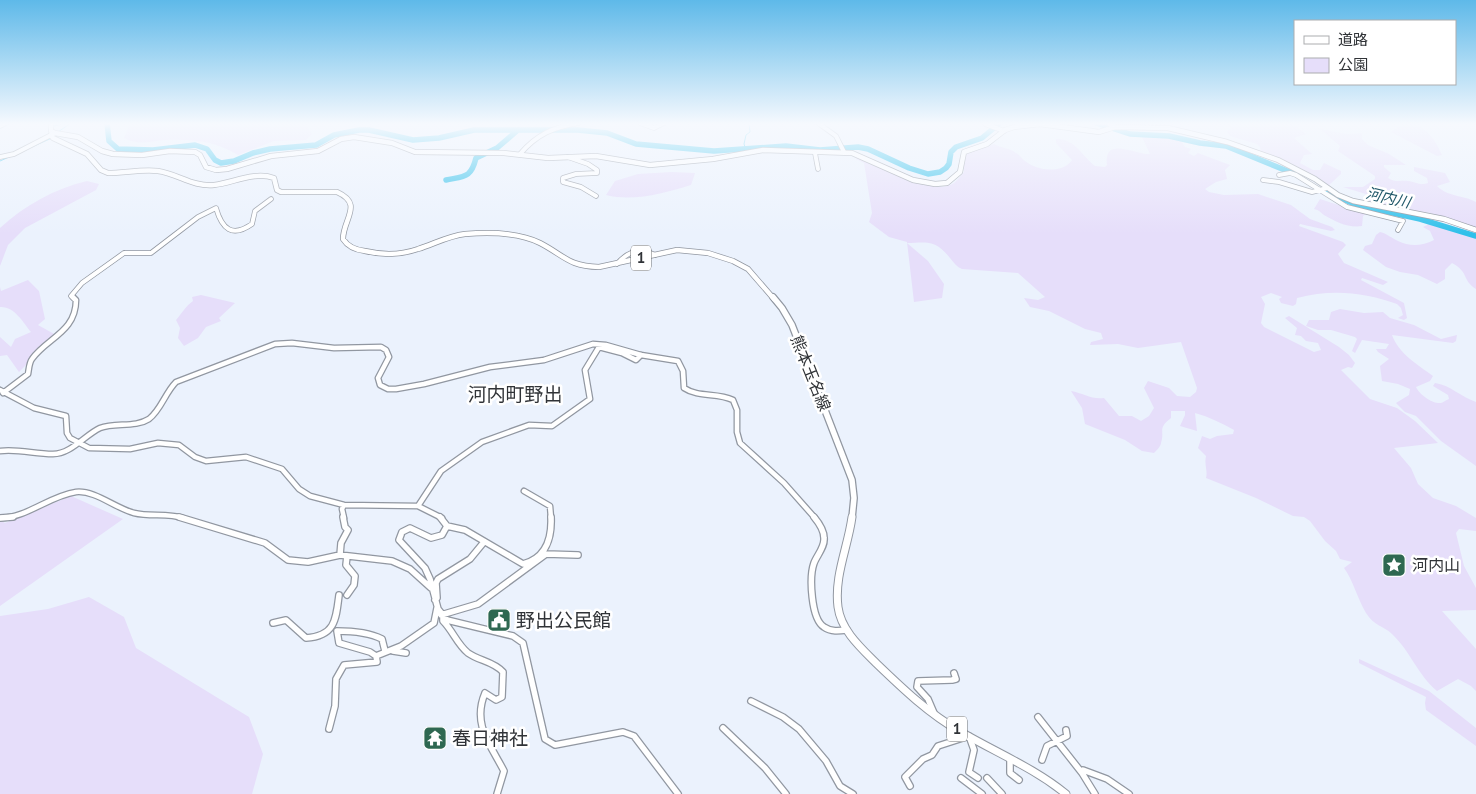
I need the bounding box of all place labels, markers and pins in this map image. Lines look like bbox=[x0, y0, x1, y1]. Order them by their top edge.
place icon: 河内山 bbox=[1381, 552, 1407, 578]
place label: 河内山 bbox=[1412, 555, 1460, 575]
public building icon: 野出公民館 bbox=[486, 607, 512, 633]
place label: 野出公民館 bbox=[516, 608, 611, 632]
temple icon: 春日神社 bbox=[422, 725, 448, 751]
place label: 春日神社 bbox=[452, 726, 528, 750]

